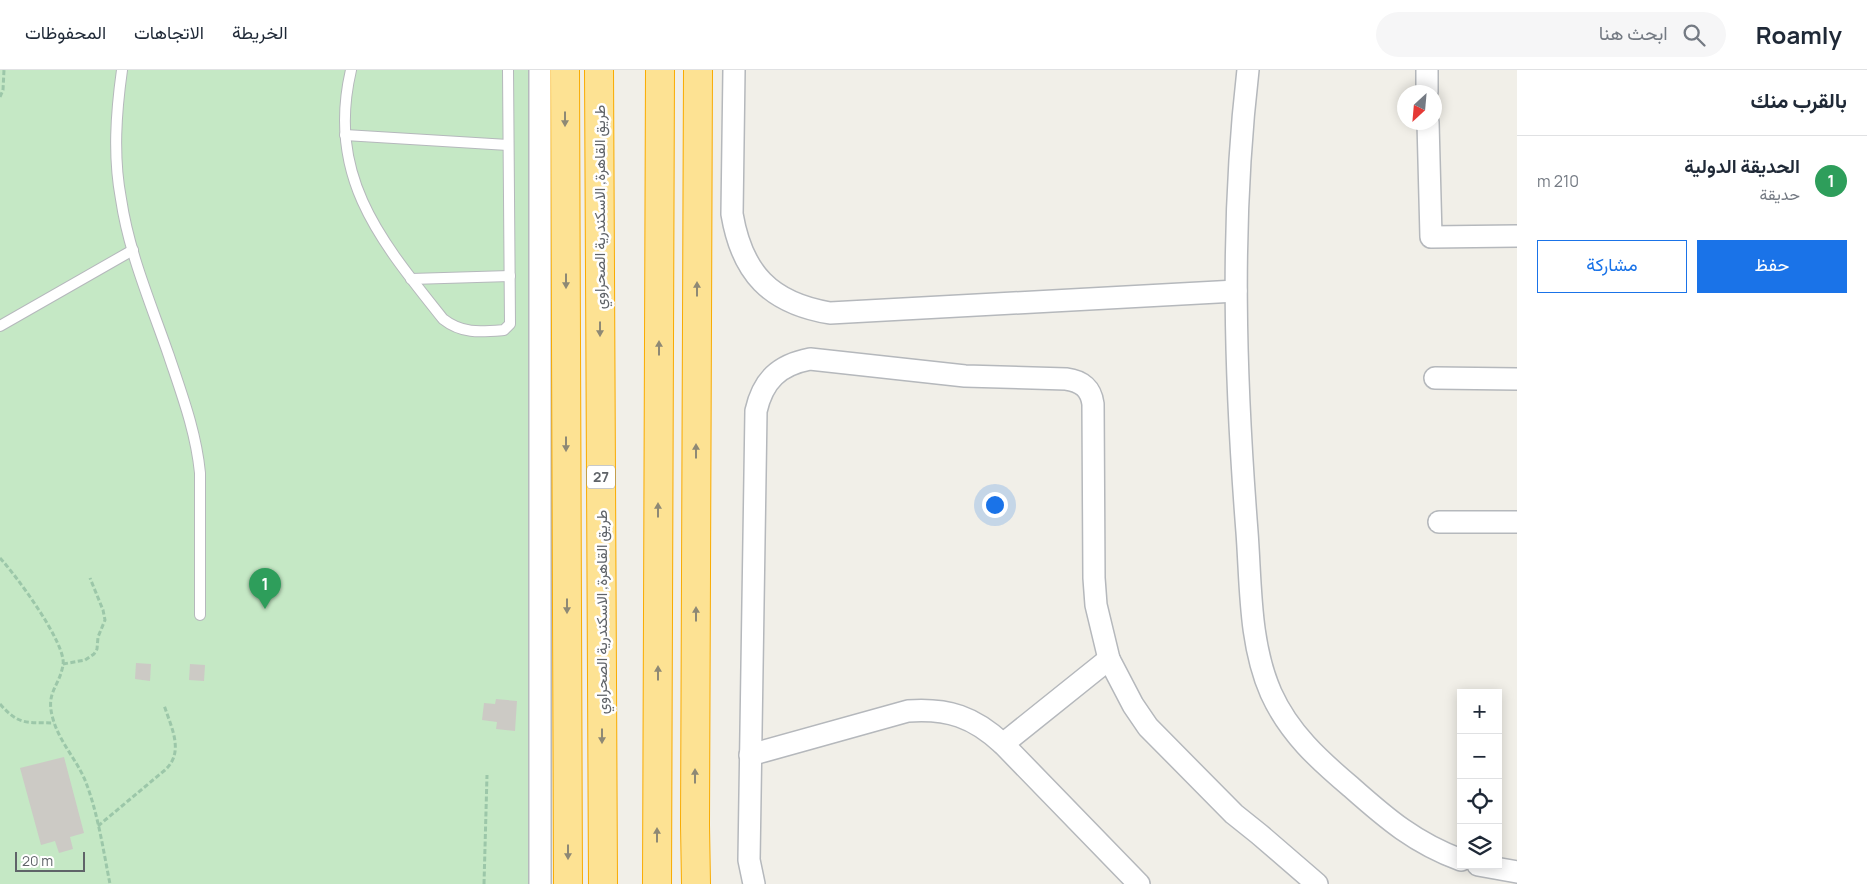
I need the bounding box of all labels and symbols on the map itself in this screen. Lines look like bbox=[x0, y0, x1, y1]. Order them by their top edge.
north arrow bbox=[1397, 85, 1442, 130]
street label: طريق القاهرة, الاسكندرية الصحراوي bbox=[589, 105, 613, 309]
one-way arrow bbox=[561, 111, 569, 127]
one-way arrow bbox=[562, 273, 570, 289]
one-way arrow bbox=[693, 281, 701, 297]
one-way arrow bbox=[596, 321, 604, 337]
one-way arrow bbox=[655, 340, 663, 356]
one-way arrow bbox=[562, 436, 570, 452]
one-way arrow bbox=[692, 443, 700, 459]
road number: 27 bbox=[587, 466, 615, 488]
your location bbox=[982, 492, 1008, 518]
one-way arrow bbox=[654, 502, 662, 518]
street label: طريق القاهرة, الاسكندرية الصحراوي bbox=[591, 510, 615, 714]
pin: 1 bbox=[249, 568, 281, 609]
one-way arrow bbox=[563, 598, 571, 614]
one-way arrow bbox=[692, 606, 700, 622]
one-way arrow bbox=[654, 665, 662, 681]
one-way arrow bbox=[598, 728, 606, 744]
one-way arrow bbox=[691, 768, 699, 784]
one-way arrow bbox=[653, 827, 661, 843]
one-way arrow bbox=[564, 845, 572, 861]
scale bar bbox=[15, 849, 85, 872]

